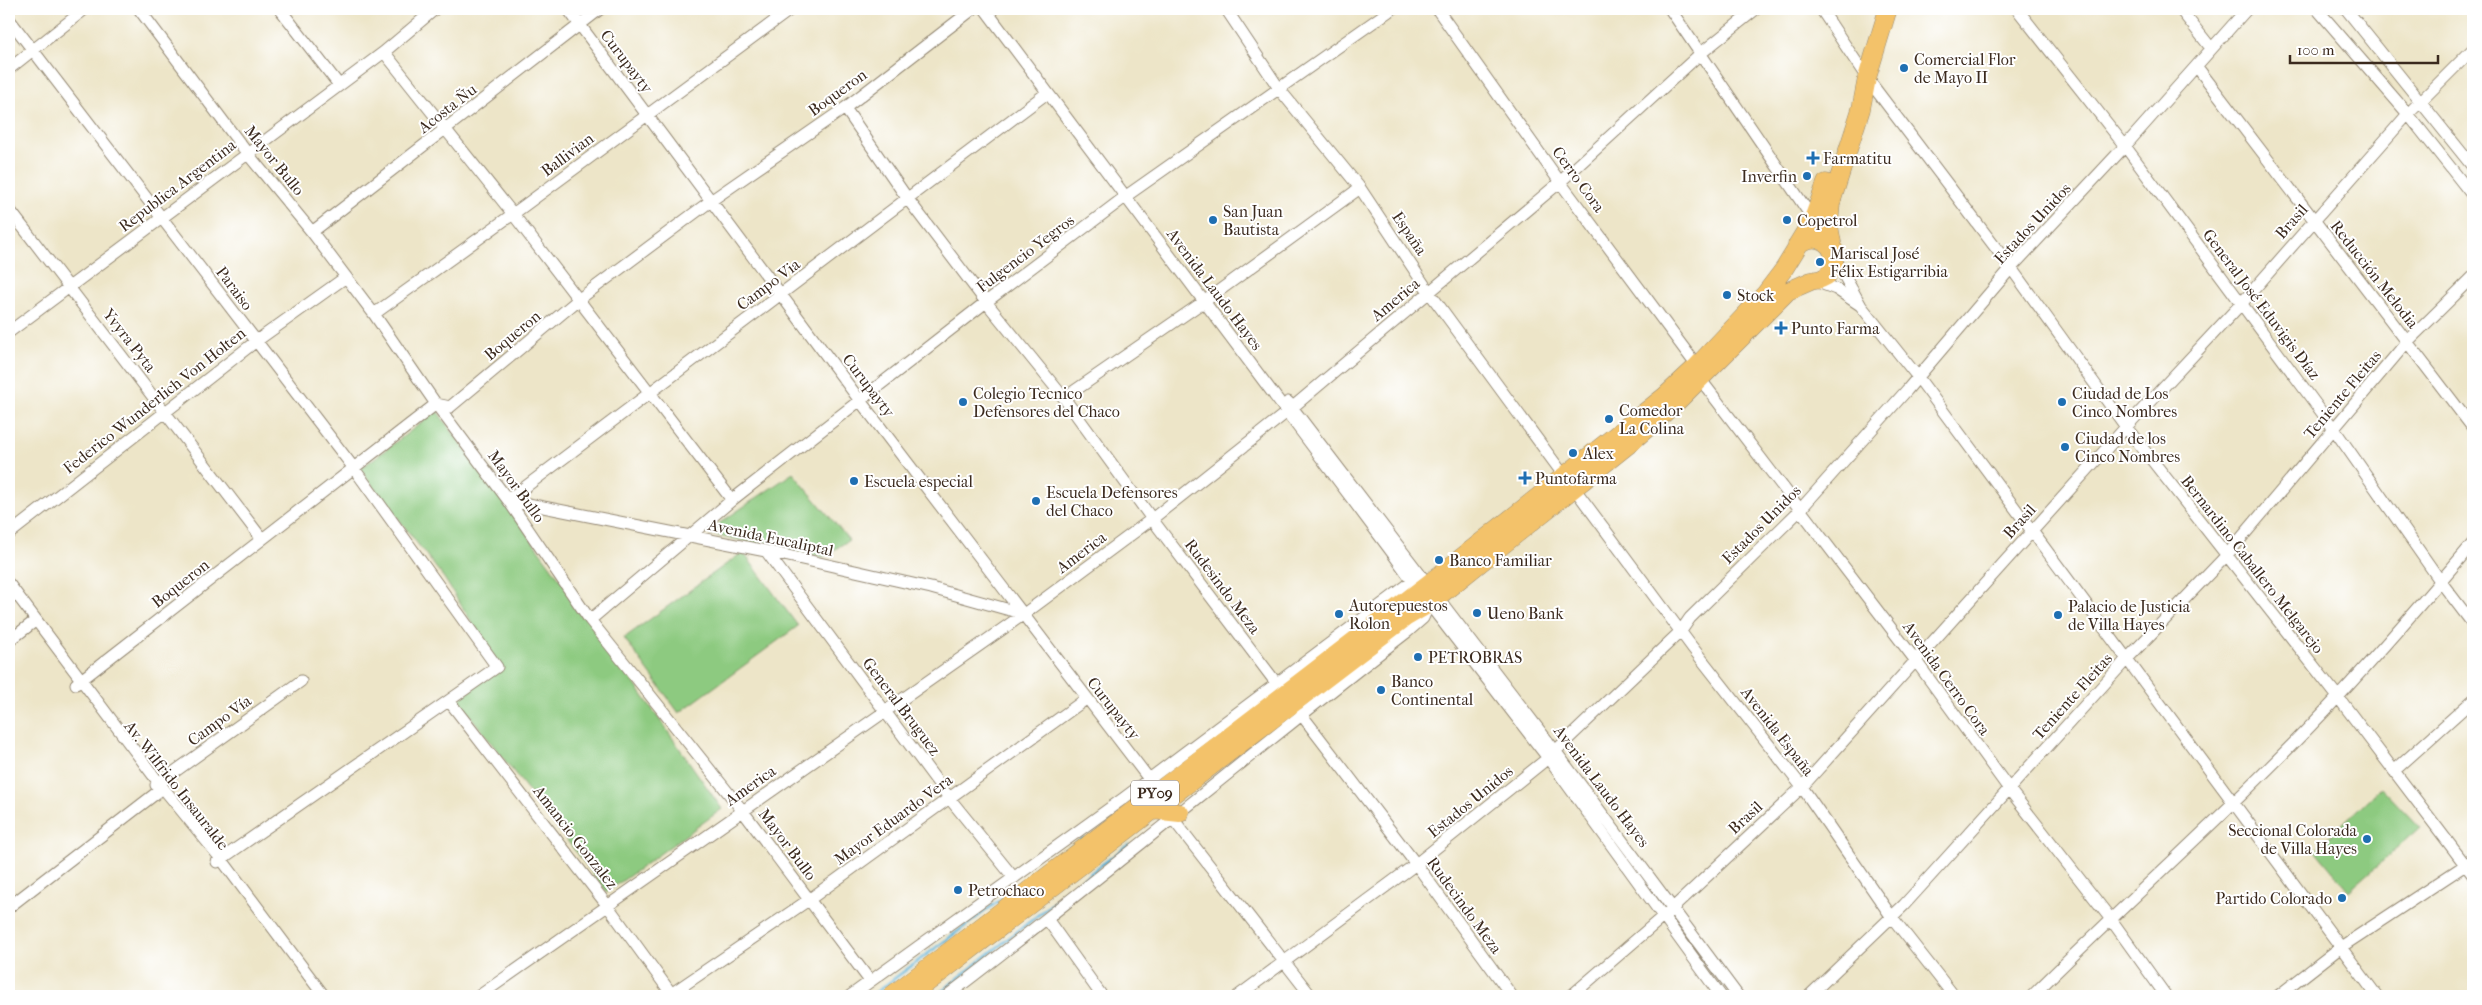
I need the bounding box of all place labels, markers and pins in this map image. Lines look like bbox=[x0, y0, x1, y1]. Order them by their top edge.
place label: Comercial Flor de Mayo II bbox=[1914, 50, 2016, 87]
marker: Comercial Flor de Mayo II bbox=[1898, 62, 1910, 74]
place label: Farmatitu bbox=[1823, 149, 1892, 168]
marker: Farmatitu bbox=[1807, 152, 1819, 164]
place label: Inverfin bbox=[1741, 167, 1798, 186]
marker: Inverfin bbox=[1801, 170, 1813, 182]
place label: San Juan Bautista bbox=[1223, 202, 1284, 239]
place label: Copetrol bbox=[1797, 211, 1858, 230]
marker: San Juan Bautista bbox=[1207, 214, 1219, 226]
marker: Copetrol bbox=[1781, 214, 1793, 226]
place label: Mariscal José Félix Estigarribia bbox=[1830, 244, 1949, 281]
marker: Mariscal José Félix Estigarribia bbox=[1814, 256, 1826, 268]
place label: Stock bbox=[1737, 286, 1775, 305]
marker: Stock bbox=[1721, 289, 1733, 301]
place label: Punto Farma bbox=[1791, 319, 1880, 338]
marker: Punto Farma bbox=[1775, 322, 1787, 334]
place label: Colegio Tecnico Defensores del Chaco bbox=[973, 384, 1120, 421]
place label: Ciudad de Los Cinco Nombres bbox=[2072, 384, 2177, 421]
marker: Colegio Tecnico Defensores del Chaco bbox=[957, 396, 969, 408]
marker: Ciudad de Los Cinco Nombres bbox=[2056, 396, 2068, 408]
place label: Comedor La Colina bbox=[1619, 401, 1685, 438]
marker: Comedor La Colina bbox=[1603, 413, 1615, 425]
place label: Ciudad de los Cinco Nombres bbox=[2075, 429, 2180, 466]
marker: Ciudad de los Cinco Nombres bbox=[2059, 441, 2071, 453]
place label: Alex bbox=[1582, 444, 1614, 463]
marker: Alex bbox=[1567, 447, 1579, 459]
place label: Puntofarma bbox=[1535, 469, 1617, 488]
place label: Escuela especial bbox=[864, 472, 973, 491]
marker: Puntofarma bbox=[1519, 472, 1531, 484]
marker: Escuela especial bbox=[848, 475, 860, 487]
place label: Escuela Defensores del Chaco bbox=[1046, 483, 1178, 520]
marker: Escuela Defensores del Chaco bbox=[1030, 495, 1042, 507]
place label: Banco Familiar bbox=[1449, 551, 1552, 570]
marker: Banco Familiar bbox=[1433, 554, 1445, 566]
place label: Autorepuestos Rolon bbox=[1348, 596, 1448, 633]
place label: Palacio de Justicia de Villa Hayes bbox=[2068, 597, 2191, 634]
place label: Ueno Bank bbox=[1487, 604, 1564, 623]
marker: Ueno Bank bbox=[1471, 607, 1483, 619]
marker: Autorepuestos Rolon bbox=[1333, 608, 1345, 620]
marker: Palacio de Justicia de Villa Hayes bbox=[2052, 609, 2064, 621]
place label: PETROBRAS bbox=[1428, 648, 1522, 667]
marker: PETROBRAS bbox=[1412, 651, 1424, 663]
place label: Banco Continental bbox=[1391, 672, 1474, 709]
marker: Banco Continental bbox=[1375, 684, 1387, 696]
place label: Seccional Colorada de Villa Hayes bbox=[2228, 821, 2358, 858]
marker: Seccional Colorada de Villa Hayes bbox=[2361, 833, 2373, 845]
place label: Petrochaco bbox=[968, 881, 1044, 900]
marker: Petrochaco bbox=[952, 884, 964, 896]
place label: Partido Colorado bbox=[2216, 889, 2332, 908]
marker: Partido Colorado bbox=[2336, 892, 2348, 904]

